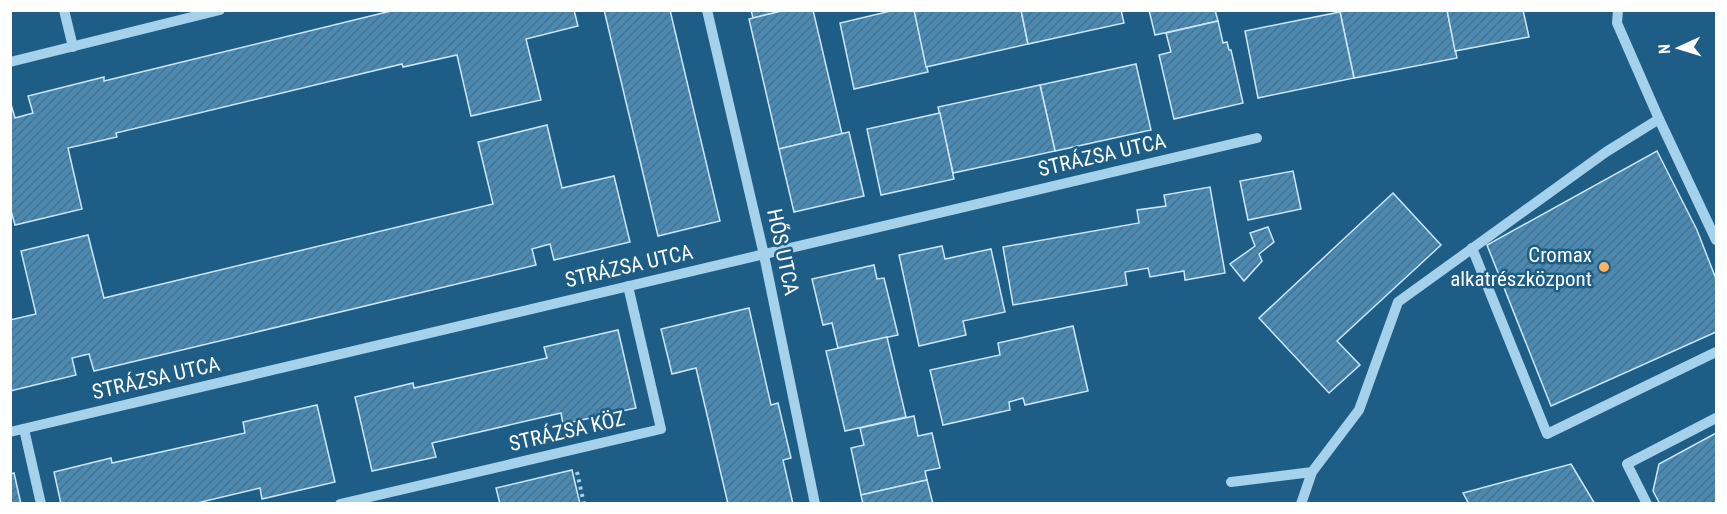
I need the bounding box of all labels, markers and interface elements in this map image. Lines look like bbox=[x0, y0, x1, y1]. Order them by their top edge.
north arrow bbox=[1649, 18, 1709, 78]
text: N bbox=[1655, 43, 1674, 55]
street label: STRÁZSA UTCA bbox=[1036, 129, 1168, 181]
street label: HŐS UTCA bbox=[762, 207, 804, 297]
street label: STRÁZSA UTCA bbox=[563, 240, 695, 292]
place label: Cromax alkatrészközpont bbox=[1450, 243, 1592, 291]
marker: Cromax alkatrészközpont bbox=[1597, 260, 1611, 274]
street label: STRÁZSA UTCA bbox=[90, 352, 222, 404]
street label: STRÁZSA KÖZ bbox=[507, 406, 627, 456]

